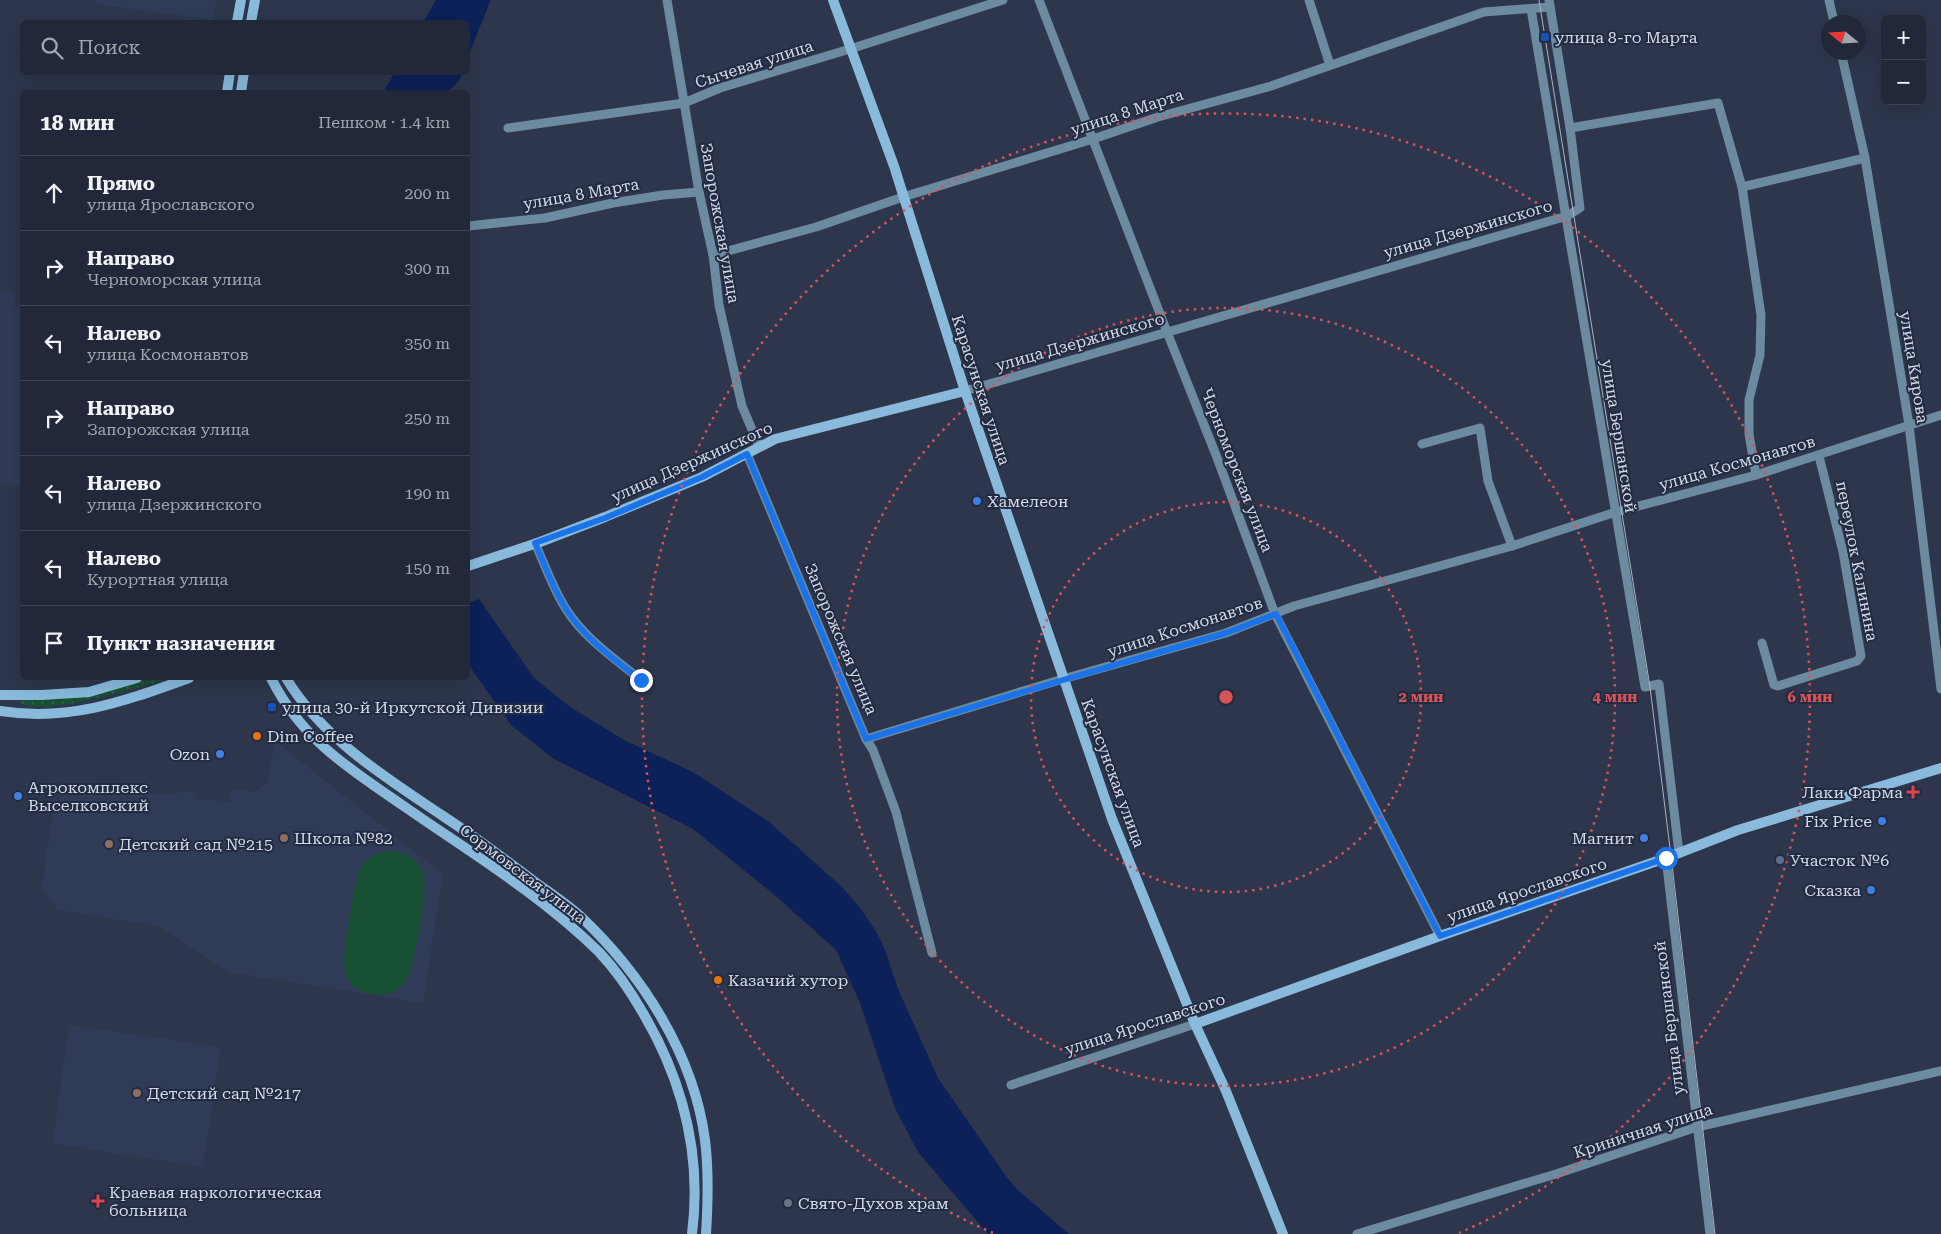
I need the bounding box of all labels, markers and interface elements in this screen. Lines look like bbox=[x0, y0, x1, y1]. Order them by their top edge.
north arrow bbox=[1821, 15, 1866, 60]
map controls bbox=[1881, 15, 1926, 105]
button: + bbox=[1881, 15, 1926, 60]
search box bbox=[20, 20, 470, 75]
place label: улица 8-го Марта bbox=[1555, 28, 1698, 47]
marker: улица 8-го Марта bbox=[1539, 31, 1551, 43]
icon: search bbox=[38, 34, 66, 62]
text: Поиск bbox=[78, 36, 141, 59]
street label: Сычевая улица bbox=[693, 36, 816, 92]
button: − bbox=[1881, 60, 1926, 105]
street label: улица 8 Марта bbox=[1068, 85, 1186, 139]
text: 18 мин bbox=[40, 111, 115, 135]
text: Пешком · 1.4 km bbox=[318, 113, 450, 132]
street label: Запорожская улица bbox=[697, 141, 744, 305]
text: Прямо bbox=[87, 172, 155, 195]
street label: улица 8 Марта bbox=[522, 174, 641, 214]
icon: ahead bbox=[40, 179, 68, 207]
text: 200 m bbox=[404, 184, 450, 203]
text: улица Ярославского bbox=[87, 195, 255, 214]
street label: улица Дзержинского bbox=[1381, 196, 1555, 262]
text: Направо bbox=[87, 247, 174, 270]
icon: right bbox=[40, 254, 68, 282]
text: 300 m bbox=[404, 259, 450, 278]
text: Черноморская улица bbox=[87, 270, 261, 289]
street label: улица Дзержинского bbox=[993, 309, 1167, 375]
street label: улица Кирова bbox=[1896, 310, 1932, 425]
street label: Карасунская улица bbox=[948, 312, 1014, 468]
text: Налево bbox=[87, 322, 161, 345]
icon: left bbox=[40, 329, 68, 357]
text: 350 m bbox=[404, 334, 450, 353]
text: улица Космонавтов bbox=[87, 345, 249, 364]
street label: улица Бершанской bbox=[1597, 358, 1641, 514]
street label: Черноморская улица bbox=[1197, 385, 1277, 555]
text: Направо bbox=[87, 397, 174, 420]
icon: right bbox=[40, 404, 68, 432]
text: 250 m bbox=[404, 409, 450, 428]
street label: улица Дзержинского bbox=[608, 418, 776, 506]
text: Запорожская улица bbox=[87, 420, 250, 439]
street label: улица Космонавтов bbox=[1657, 432, 1817, 494]
text: Налево bbox=[87, 472, 161, 495]
icon: left bbox=[40, 479, 68, 507]
street label: переулок Калинина bbox=[1832, 479, 1882, 643]
text: 190 m bbox=[404, 484, 450, 503]
place label: Хамелеон bbox=[987, 492, 1068, 511]
text: улица Дзержинского bbox=[87, 495, 262, 514]
marker: Хамелеон bbox=[971, 495, 983, 507]
text: Налево bbox=[87, 547, 161, 570]
icon: left bbox=[40, 554, 68, 582]
text: 150 m bbox=[404, 559, 450, 578]
street label: Запорожская улица bbox=[800, 560, 882, 718]
text: Курортная улица bbox=[87, 570, 228, 589]
street label: улица Космонавтов bbox=[1105, 593, 1265, 661]
icon: arrive bbox=[40, 629, 68, 657]
text: Пункт назначения bbox=[87, 632, 275, 655]
route end bbox=[630, 669, 653, 692]
centre of rings bbox=[1217, 688, 1235, 706]
text: 2 мин bbox=[1399, 688, 1443, 706]
text: 4 мин bbox=[1593, 688, 1637, 706]
text: 6 мин bbox=[1788, 688, 1832, 706]
street label: Карасунская улица bbox=[1077, 696, 1149, 850]
place label: улица 30-й Иркутской Дивизии bbox=[282, 698, 544, 717]
marker: улица 30-й Иркутской Дивизии bbox=[266, 701, 278, 713]
place label: Dim Coffee bbox=[267, 727, 354, 746]
marker: Dim Coffee bbox=[251, 730, 263, 742]
place label: Ozon bbox=[170, 745, 210, 764]
marker: Ozon bbox=[214, 748, 226, 760]
place label: Агрокомплекс Выселковский bbox=[28, 778, 149, 815]
place label: Лаки Фарма bbox=[1802, 783, 1903, 802]
marker: Лаки Фарма bbox=[1907, 786, 1919, 798]
marker: Агрокомплекс Выселковский bbox=[12, 790, 24, 802]
place label: Fix Price bbox=[1804, 812, 1872, 831]
marker: Fix Price bbox=[1876, 815, 1888, 827]
street label: Сормовская улица bbox=[456, 820, 590, 928]
place label: Школа №82 bbox=[294, 829, 393, 848]
place label: Магнит bbox=[1572, 829, 1634, 848]
marker: Школа №82 bbox=[278, 832, 290, 844]
marker: Магнит bbox=[1638, 832, 1650, 844]
place label: Детский сад №215 bbox=[119, 835, 273, 854]
marker: Детский сад №215 bbox=[103, 838, 115, 850]
route start bbox=[1655, 847, 1678, 870]
place label: Участок №6 bbox=[1790, 851, 1889, 870]
street label: улица Ярославского bbox=[1445, 854, 1609, 926]
marker: Участок №6 bbox=[1774, 854, 1786, 866]
place label: Сказка bbox=[1805, 881, 1861, 900]
marker: Сказка bbox=[1865, 884, 1877, 896]
street label: улица Бершанской bbox=[1650, 940, 1688, 1096]
place label: Казачий хутор bbox=[728, 971, 848, 990]
marker: Казачий хутор bbox=[712, 974, 724, 986]
street label: улица Ярославского bbox=[1062, 989, 1228, 1059]
place label: Детский сад №217 bbox=[147, 1084, 301, 1103]
marker: Детский сад №217 bbox=[131, 1087, 143, 1099]
street label: Криничная улица bbox=[1571, 1099, 1715, 1162]
place label: Краевая наркологическая больница bbox=[109, 1183, 322, 1220]
marker: Краевая наркологическая больница bbox=[91, 1194, 105, 1208]
place label: Свято-Духов храм bbox=[798, 1194, 949, 1213]
marker: Свято-Духов храм bbox=[782, 1197, 794, 1209]

